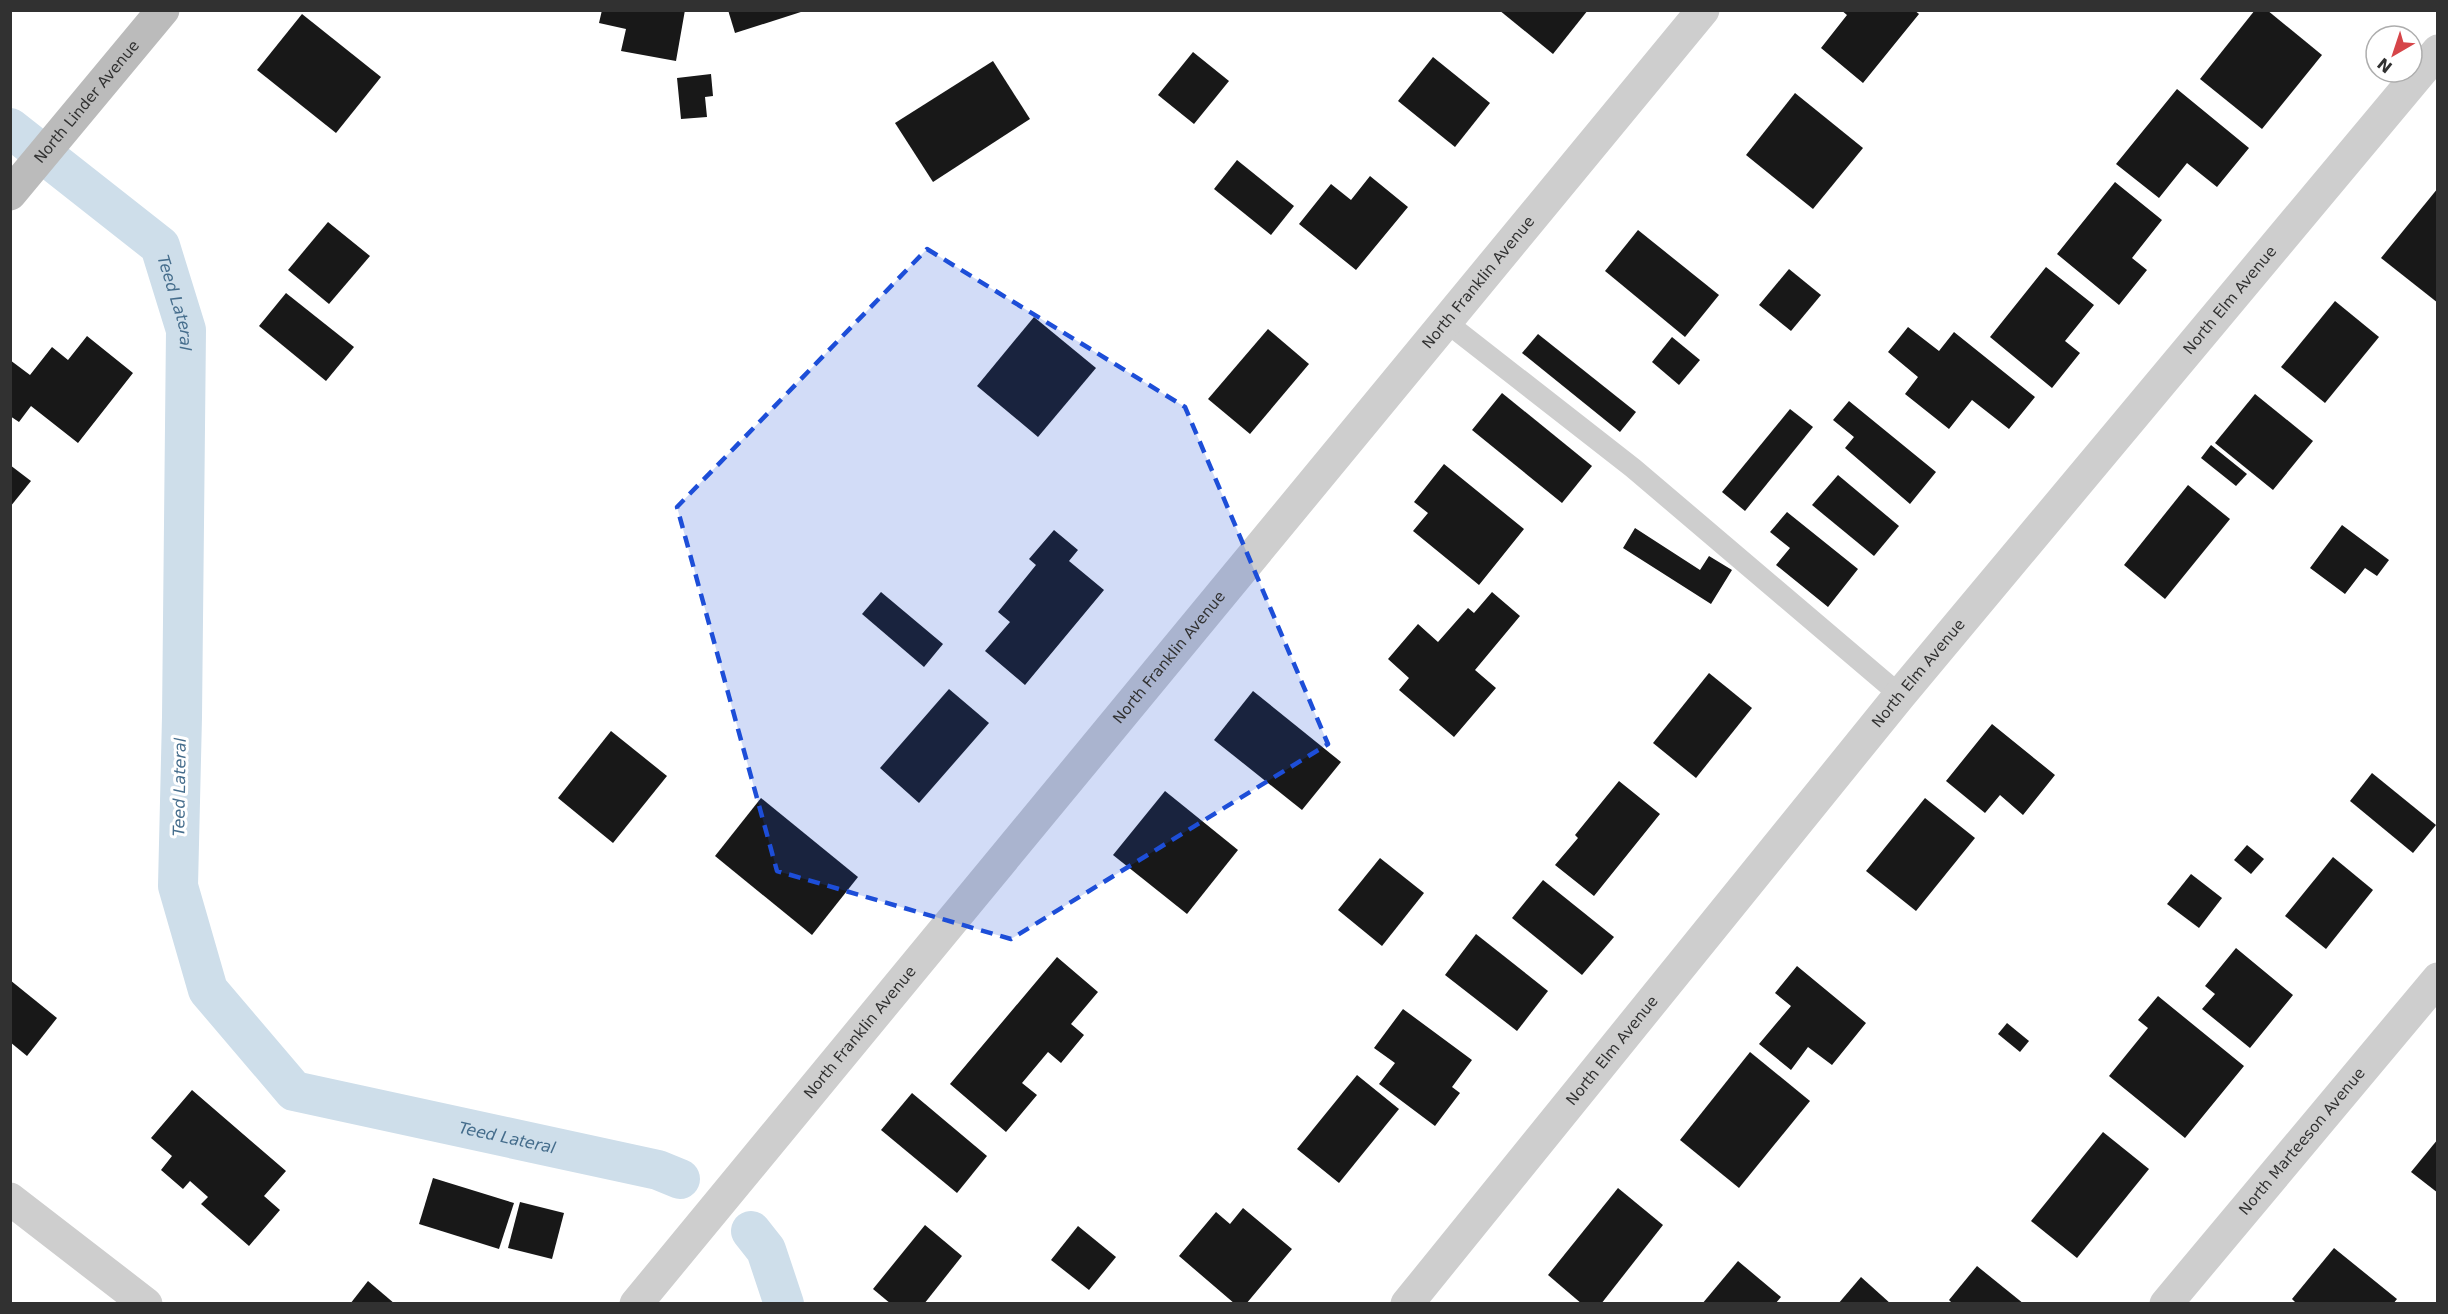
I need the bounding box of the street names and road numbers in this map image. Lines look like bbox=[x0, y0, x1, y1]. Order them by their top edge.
street label: North Linder Avenue bbox=[30, 37, 143, 167]
street label: North Franklin Avenue bbox=[1418, 213, 1538, 352]
street label: North Elm Avenue bbox=[2179, 242, 2280, 358]
street label: North Franklin Avenue bbox=[1109, 588, 1229, 727]
street label: North Elm Avenue bbox=[1868, 615, 1969, 731]
street label: North Franklin Avenue bbox=[800, 963, 920, 1102]
street label: North Elm Avenue bbox=[1562, 992, 1662, 1109]
street label: North Marteeson Avenue bbox=[2235, 1064, 2369, 1219]

